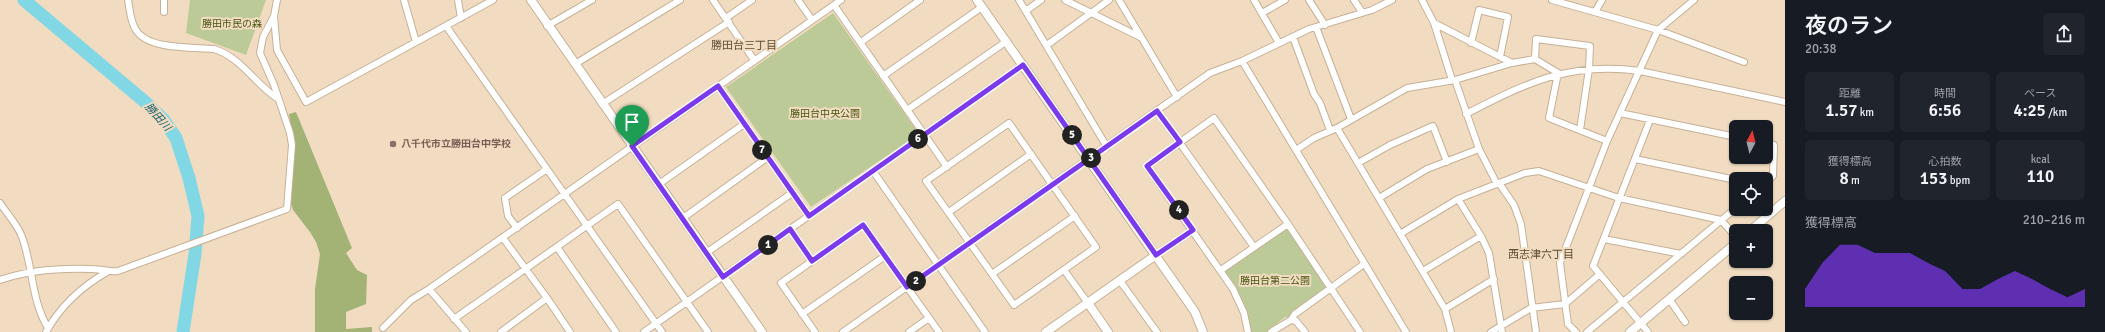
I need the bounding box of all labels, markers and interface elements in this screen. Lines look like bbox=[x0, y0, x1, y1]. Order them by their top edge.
text: 夜のラン bbox=[1805, 12, 1893, 39]
button: share bbox=[2043, 13, 2085, 55]
park label: 勝田市民の森 bbox=[202, 18, 262, 30]
district label: 勝田台三丁目 bbox=[711, 39, 777, 52]
text: 20:38 bbox=[1805, 41, 1837, 57]
text: 距離 bbox=[1839, 87, 1861, 100]
text: 時間 bbox=[1934, 87, 1956, 100]
text: ペース bbox=[2024, 87, 2057, 100]
water label: 勝田川 bbox=[142, 100, 175, 134]
text: 1.57 bbox=[1825, 100, 1857, 121]
text: 6:56 bbox=[1929, 100, 1961, 121]
text: 4:25 bbox=[2013, 100, 2046, 121]
pin bbox=[615, 105, 649, 146]
text: km bbox=[1857, 106, 1874, 119]
text: /km bbox=[2046, 106, 2067, 119]
park label: 勝田台中央公園 bbox=[790, 108, 860, 120]
icon: arrive bbox=[621, 111, 643, 133]
north arrow bbox=[1729, 120, 1773, 164]
map controls bbox=[1729, 120, 1773, 320]
pin: 5 bbox=[1062, 125, 1082, 145]
text: 5 bbox=[1069, 128, 1075, 141]
pin: 6 bbox=[908, 129, 928, 149]
text: 6 bbox=[915, 132, 921, 145]
place label: 八千代市立勝田台中学校 bbox=[401, 138, 511, 150]
marker: 八千代市立勝田台中学校 bbox=[388, 139, 398, 149]
pin: 7 bbox=[752, 140, 772, 160]
text: 7 bbox=[759, 143, 765, 156]
pin: 3 bbox=[1081, 148, 1101, 168]
text: 3 bbox=[1088, 151, 1094, 164]
text: kcal bbox=[2031, 153, 2050, 166]
text: 獲得標高 bbox=[1828, 155, 1872, 168]
text: 心拍数 bbox=[1928, 155, 1961, 168]
text: 110 bbox=[2027, 166, 2054, 187]
text: 8 bbox=[1839, 168, 1849, 189]
text: 153 bbox=[1920, 168, 1947, 189]
button: locate bbox=[1729, 172, 1773, 216]
text: m bbox=[1849, 174, 1860, 187]
text: bpm bbox=[1947, 174, 1970, 187]
pin: 4 bbox=[1169, 200, 1189, 220]
text: 4 bbox=[1176, 203, 1182, 216]
text: 210–216 m bbox=[2023, 212, 2085, 228]
text: 獲得標高 bbox=[1805, 215, 1857, 231]
button: + bbox=[1729, 224, 1773, 268]
pin: 1 bbox=[758, 235, 778, 255]
text: 1 bbox=[765, 238, 771, 251]
district label: 西志津六丁目 bbox=[1508, 248, 1574, 261]
pin: 2 bbox=[906, 271, 926, 291]
text: 2 bbox=[913, 274, 919, 287]
park label: 勝田台第二公園 bbox=[1240, 275, 1310, 287]
button: − bbox=[1729, 276, 1773, 320]

